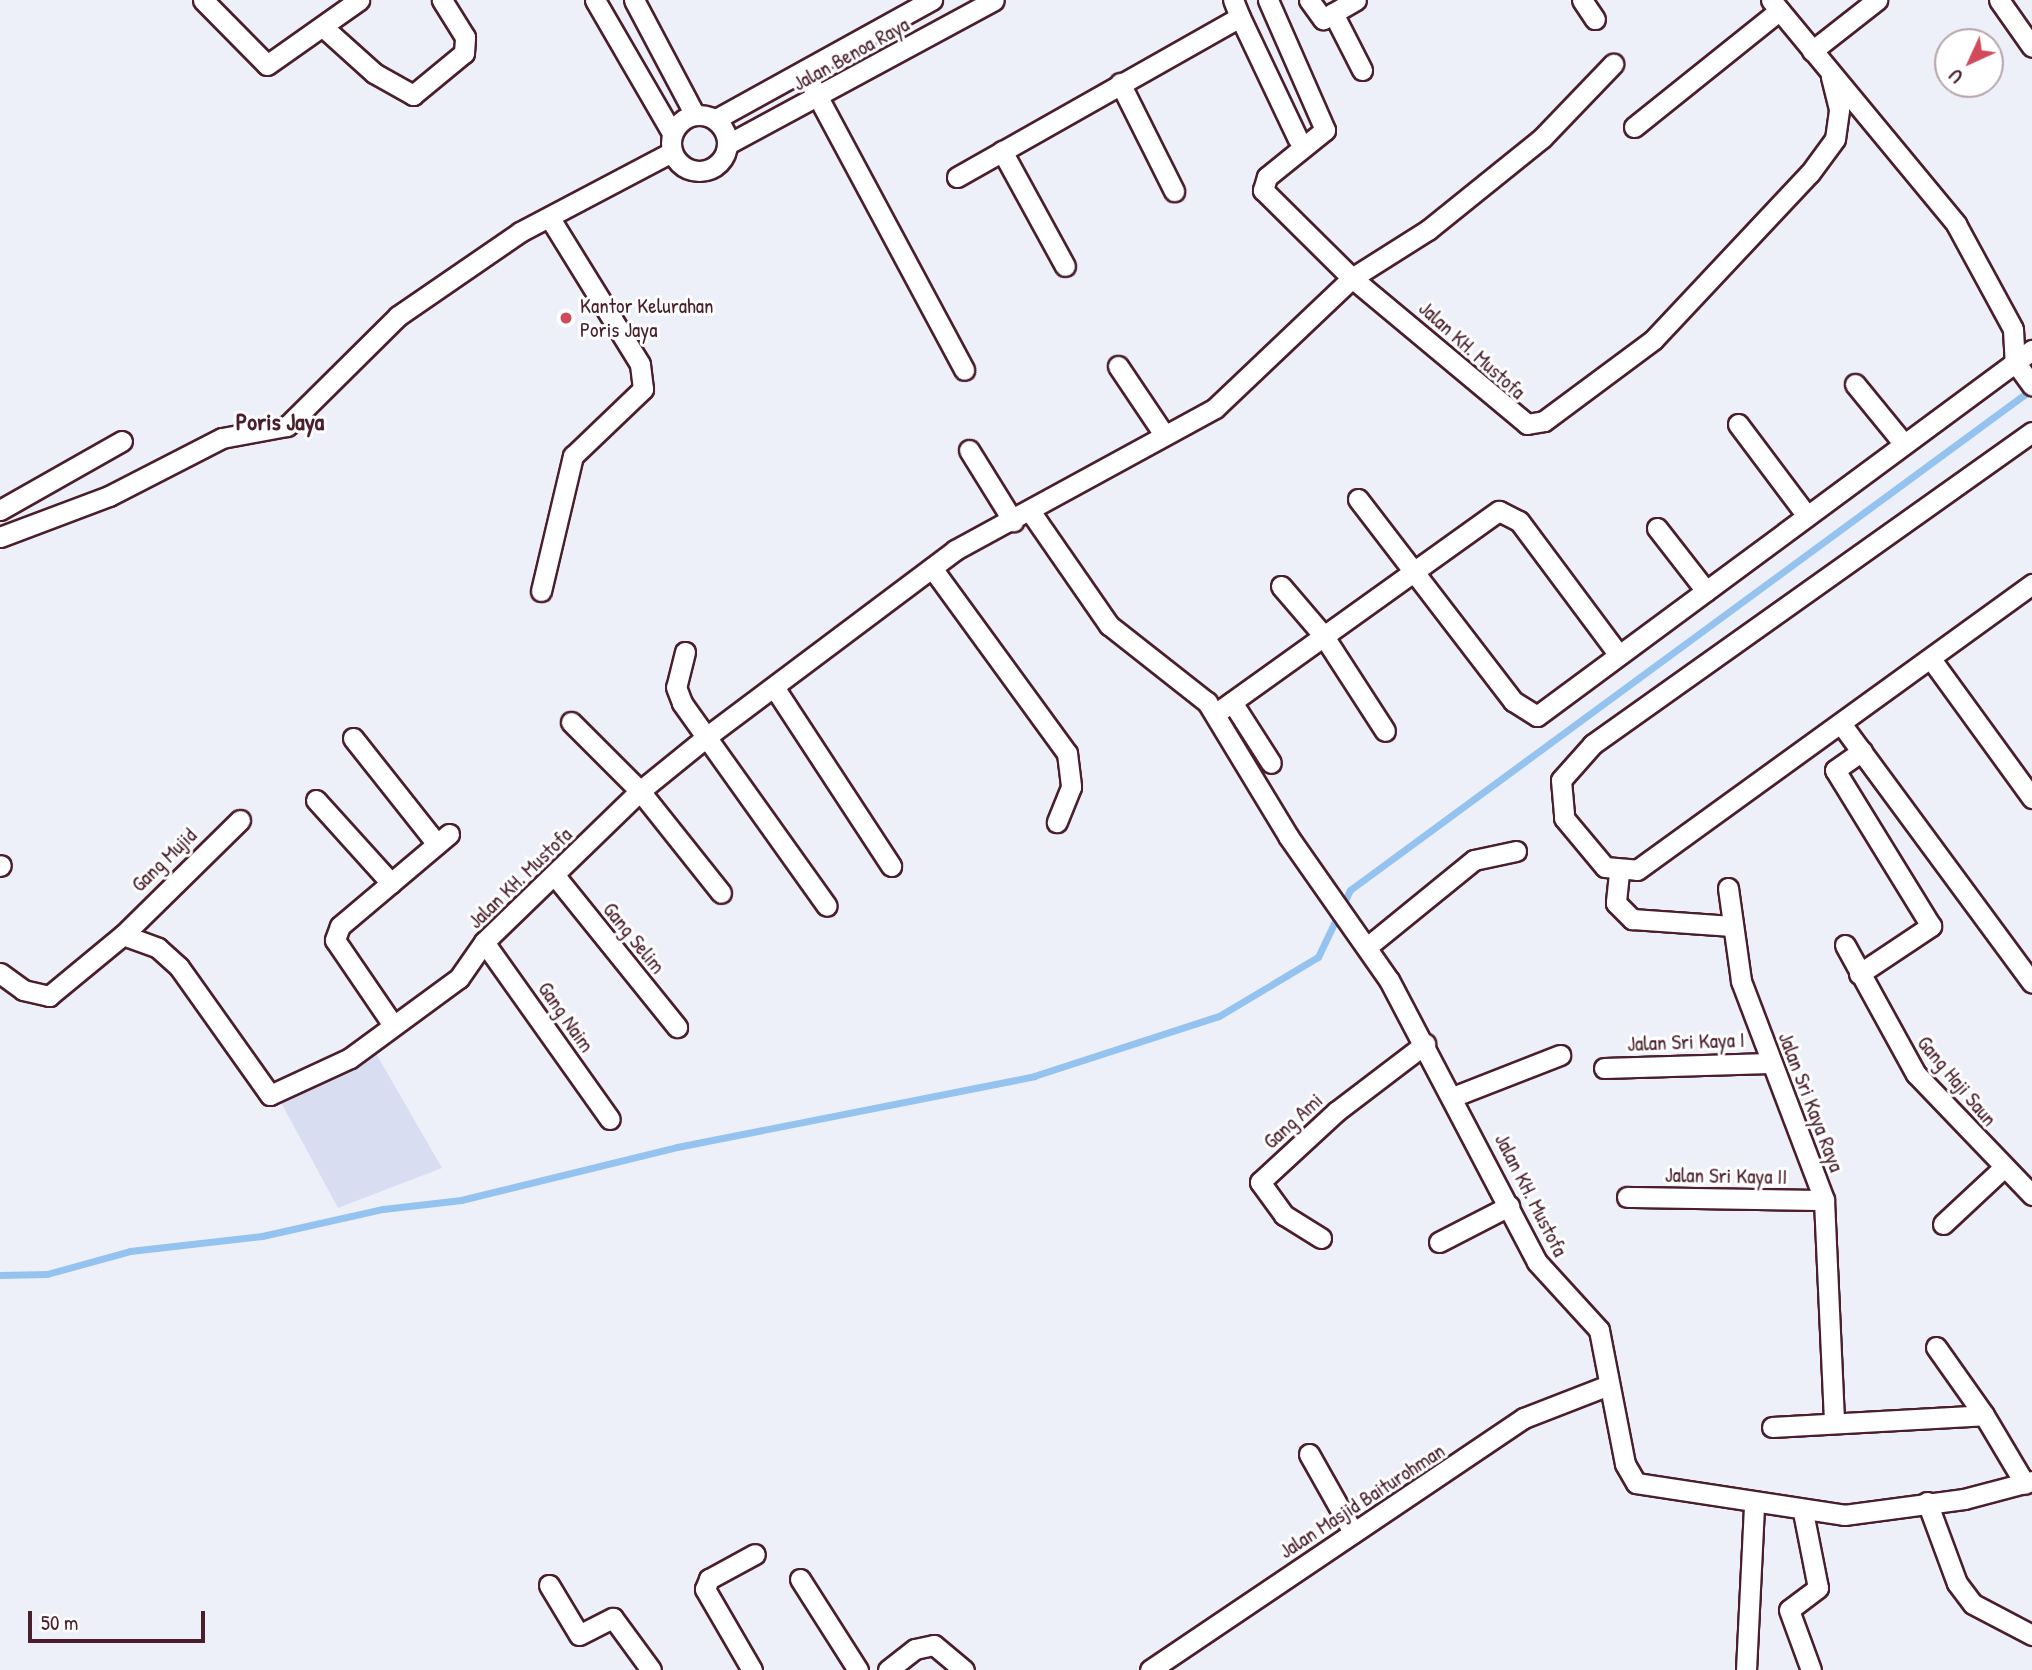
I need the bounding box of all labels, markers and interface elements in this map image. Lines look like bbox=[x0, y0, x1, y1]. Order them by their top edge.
street label: Jalan Benoa Raya bbox=[788, 12, 914, 96]
north arrow bbox=[1934, 28, 2004, 98]
text: U bbox=[1943, 64, 1968, 89]
place label: Kantor Kelurahan Poris Jaya bbox=[580, 293, 713, 343]
street label: Jalan KH. Mustofa bbox=[1414, 296, 1530, 404]
marker: Kantor Kelurahan Poris Jaya bbox=[558, 310, 574, 326]
district label: Poris Jaya bbox=[236, 408, 324, 436]
street label: Jalan KH. Mustofa bbox=[463, 822, 577, 934]
street label: Gang Mujid bbox=[126, 823, 202, 897]
street label: Gang Selim bbox=[598, 897, 670, 979]
street label: Gang Naim bbox=[533, 977, 599, 1057]
street label: Jalan Sri Kaya I bbox=[1627, 1027, 1745, 1057]
street label: Jalan Sri Kaya Raya bbox=[1773, 1029, 1849, 1175]
street label: Gang Haji Saun bbox=[1912, 1031, 2002, 1131]
street label: Gang Ami bbox=[1258, 1088, 1328, 1154]
street label: Jalan KH. Mustofa bbox=[1489, 1129, 1573, 1261]
street label: Jalan Sri Kaya II bbox=[1665, 1162, 1787, 1190]
street label: Jalan Masjid Baiturohman bbox=[1275, 1438, 1449, 1564]
scale bar bbox=[32, 1596, 208, 1640]
text: 50 m bbox=[41, 1608, 78, 1637]

